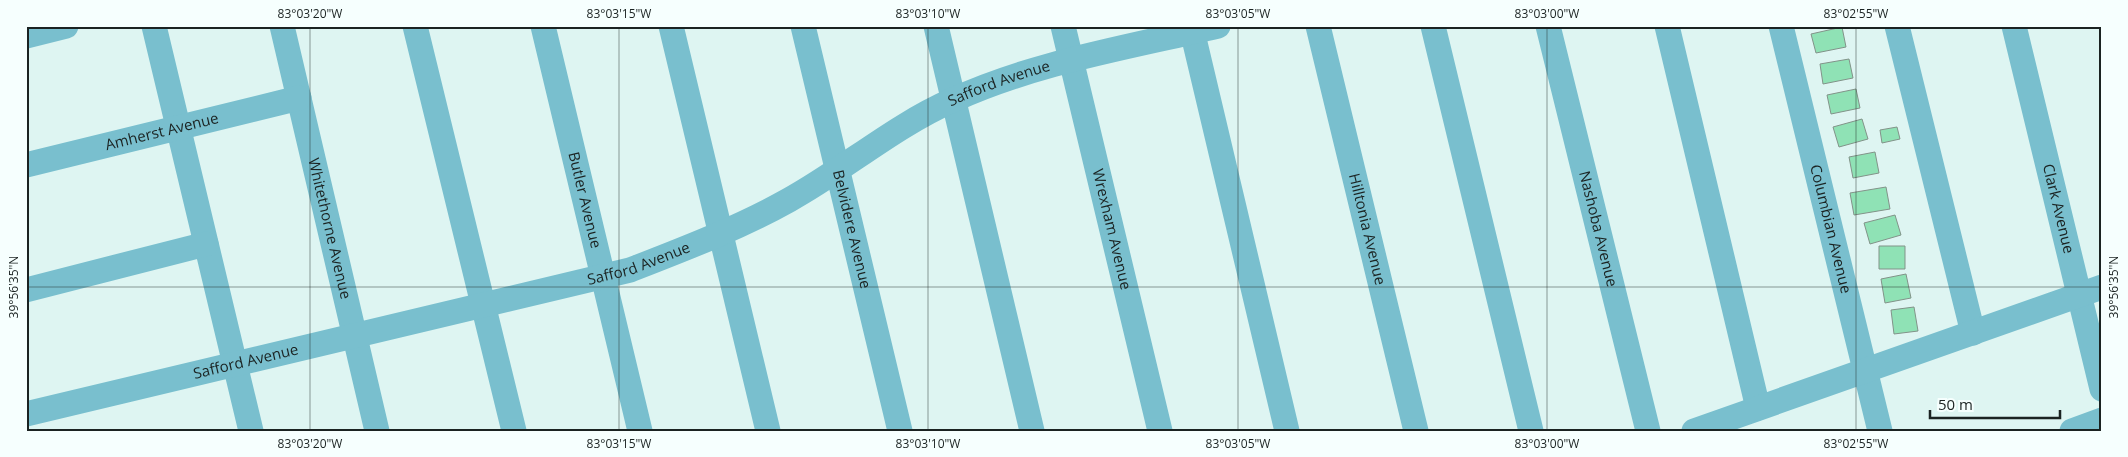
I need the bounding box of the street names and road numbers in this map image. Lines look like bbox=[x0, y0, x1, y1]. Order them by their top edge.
street label: Safford Avenue bbox=[944, 55, 1052, 110]
street label: Amherst Avenue bbox=[103, 107, 220, 154]
street label: Butler Avenue bbox=[564, 149, 607, 250]
street label: Whitethorne Avenue bbox=[304, 156, 357, 301]
street label: Columbian Avenue bbox=[1806, 162, 1857, 295]
street label: Clark Avenue bbox=[2039, 162, 2080, 255]
street label: Wrexham Avenue bbox=[1088, 166, 1137, 292]
street label: Belvidere Avenue bbox=[829, 168, 877, 290]
street label: Nashoba Avenue bbox=[1575, 169, 1623, 289]
street label: Hilltonia Avenue bbox=[1345, 171, 1391, 287]
street label: Safford Avenue bbox=[585, 236, 693, 289]
street label: Safford Avenue bbox=[191, 338, 300, 383]

